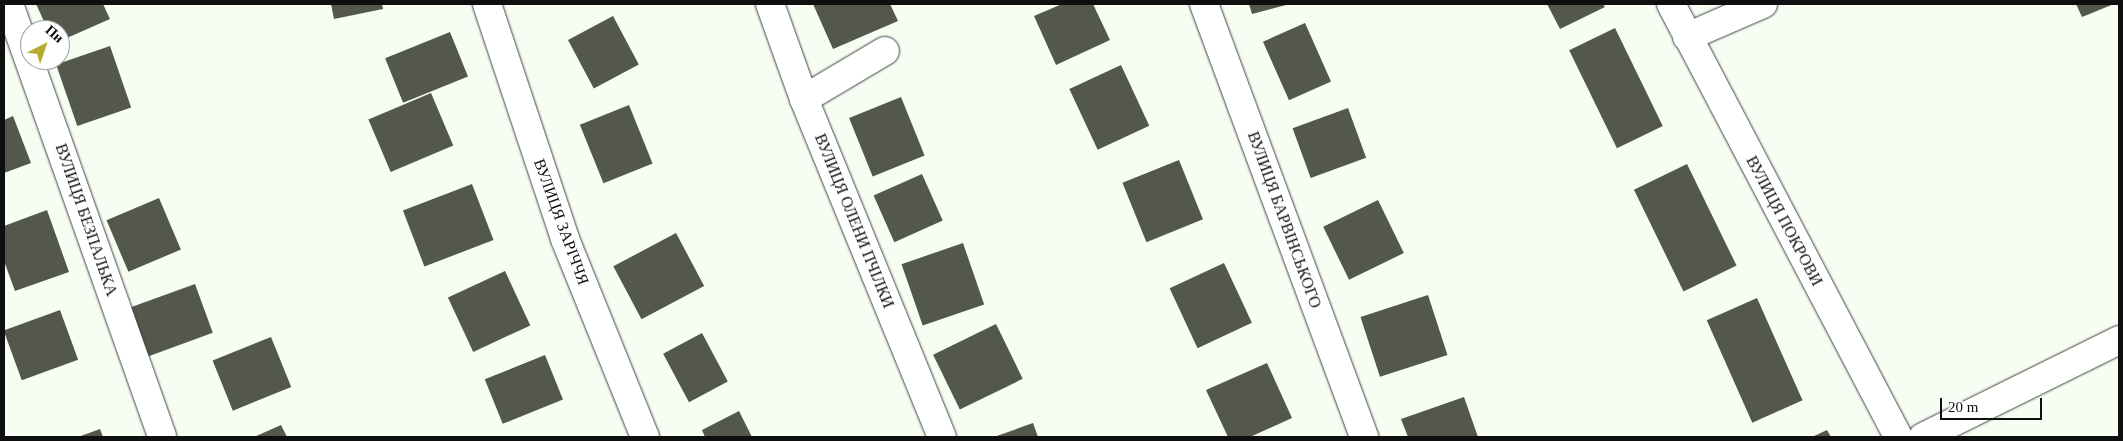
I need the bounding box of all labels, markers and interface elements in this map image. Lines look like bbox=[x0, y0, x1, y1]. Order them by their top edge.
north arrow bbox=[20, 20, 70, 70]
text: Пн bbox=[42, 22, 67, 46]
street label: ВУЛИЦЯ БАРВІНСЬКОГО bbox=[1243, 129, 1325, 311]
street label: ВУЛИЦЯ ОЛЕНИ ПЧІЛКИ bbox=[810, 131, 898, 311]
street label: ВУЛИЦЯ БЕЗПАЛЬКА bbox=[51, 141, 121, 299]
street label: ВУЛИЦЯ ПОКРОВИ bbox=[1742, 153, 1826, 289]
street label: ВУЛИЦЯ ЗАРІЧЧЯ bbox=[529, 156, 593, 288]
scale bar bbox=[1943, 388, 2046, 420]
text: 20 m bbox=[1948, 399, 1978, 415]

